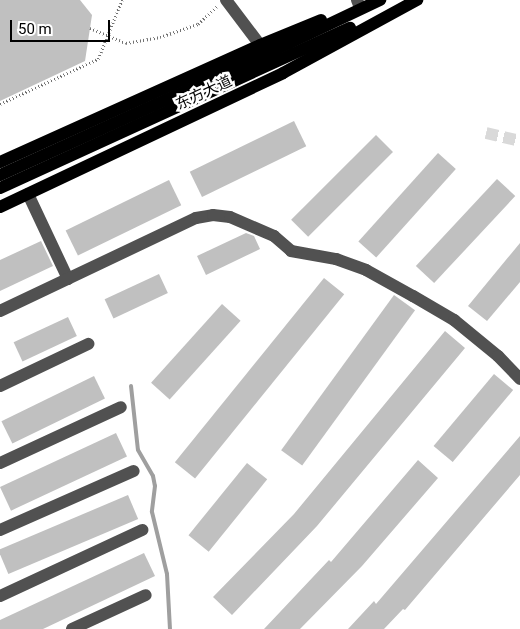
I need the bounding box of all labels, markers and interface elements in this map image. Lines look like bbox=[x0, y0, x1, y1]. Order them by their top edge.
scale bar bbox=[12, 10, 112, 42]
text: 50 m bbox=[18, 20, 52, 38]
street label: 东方大道 bbox=[173, 72, 235, 114]

